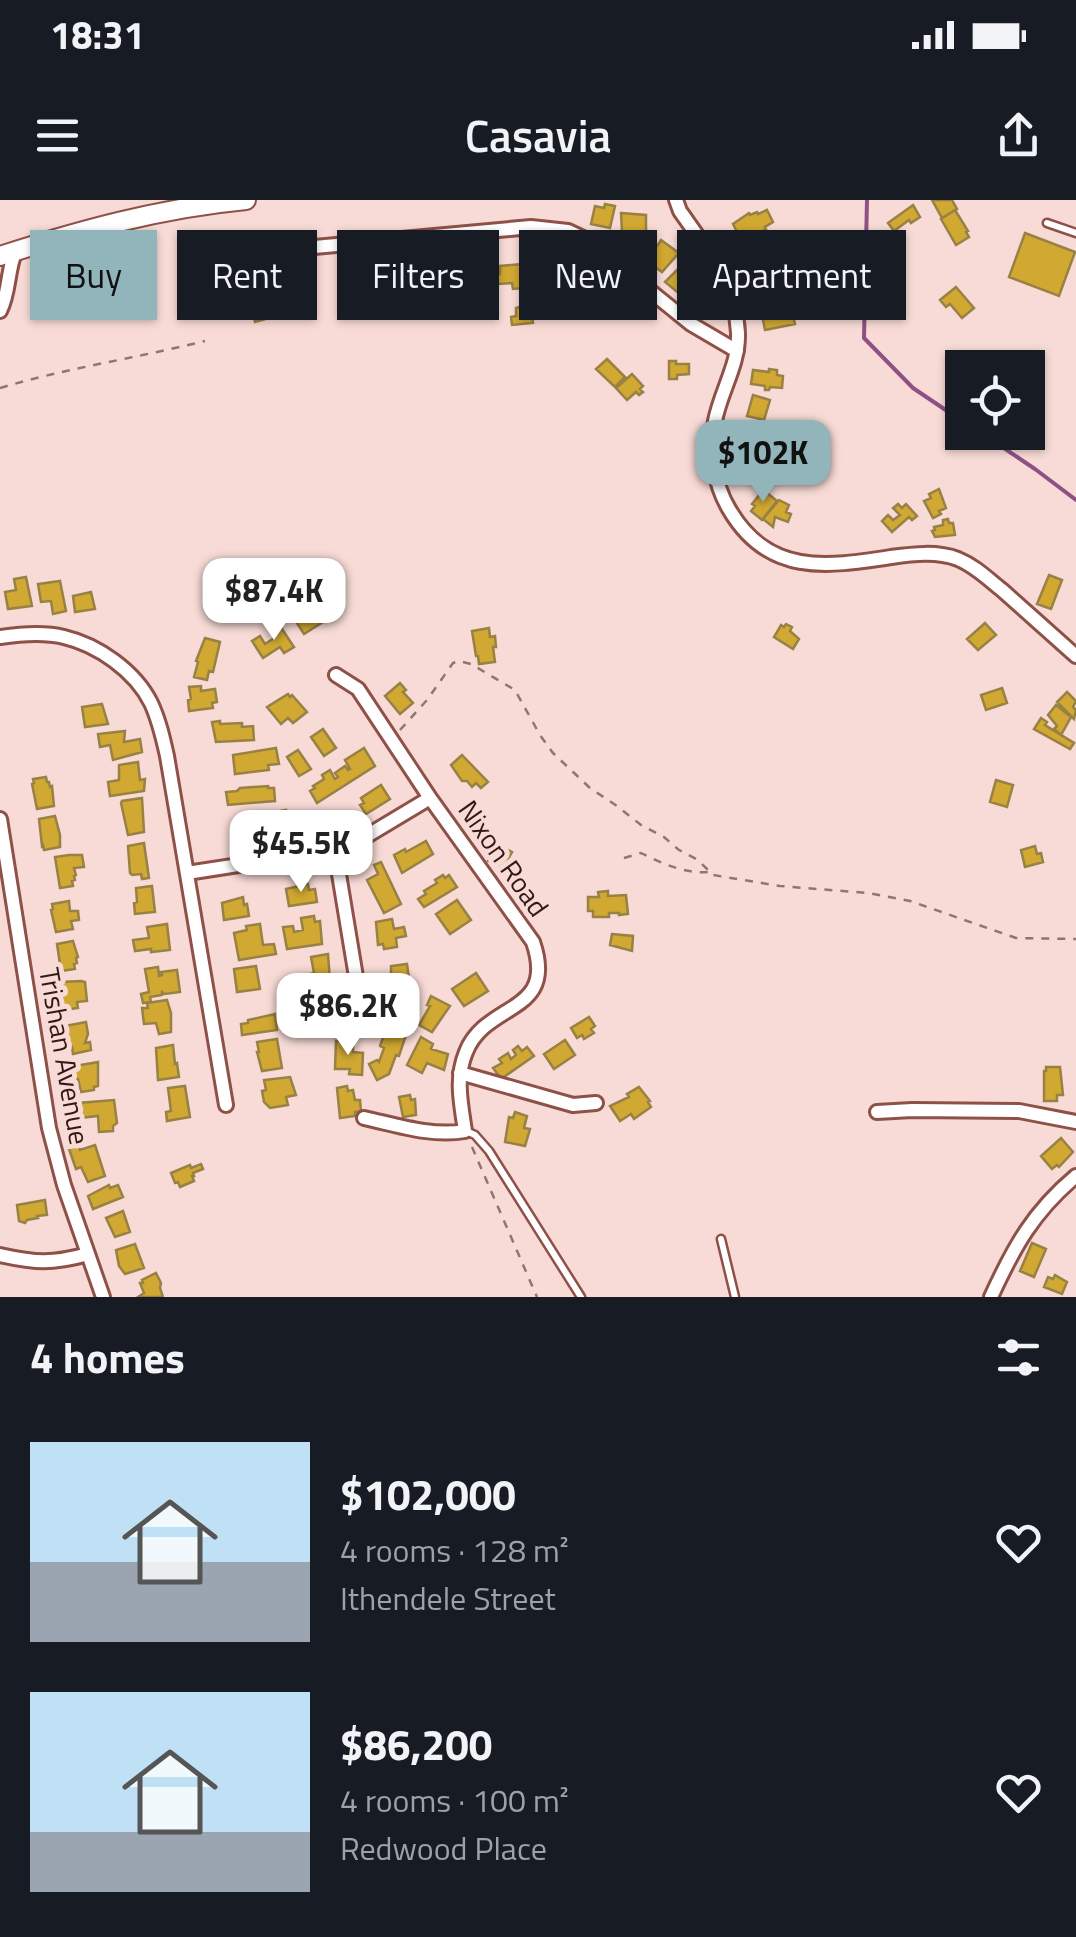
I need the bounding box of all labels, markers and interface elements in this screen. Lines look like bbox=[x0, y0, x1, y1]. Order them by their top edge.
text: 18:31 bbox=[50, 6, 145, 64]
text: Casavia bbox=[465, 101, 611, 169]
icon: menu bbox=[30, 108, 85, 163]
icon: share bbox=[991, 108, 1046, 163]
chip: Buy bbox=[30, 230, 157, 320]
chip: Rent bbox=[177, 230, 317, 320]
chip: Filters bbox=[337, 230, 499, 320]
chip: New bbox=[519, 230, 657, 320]
chip: Apartment bbox=[677, 230, 906, 320]
map controls bbox=[945, 350, 1045, 450]
button: locate bbox=[945, 350, 1045, 450]
pin: $102K bbox=[693, 420, 833, 505]
text: $102K bbox=[718, 428, 808, 476]
pin: $87.4K bbox=[193, 558, 355, 643]
text: $87.4K bbox=[225, 566, 323, 614]
street label: Nixon Road bbox=[448, 791, 560, 925]
pin: $45.5K bbox=[220, 810, 382, 895]
text: $45.5K bbox=[252, 818, 350, 866]
street label: Trishan Avenue bbox=[28, 964, 102, 1148]
pin: $86.2K bbox=[267, 973, 429, 1058]
text: $86.2K bbox=[299, 981, 397, 1029]
text: 4 homes bbox=[30, 1325, 185, 1389]
icon: filters bbox=[991, 1330, 1046, 1385]
text: $102,000 bbox=[340, 1462, 516, 1526]
icon: home bbox=[110, 1482, 230, 1602]
icon: heart bbox=[991, 1515, 1046, 1570]
text: 4 rooms · 128 m² bbox=[340, 1526, 569, 1574]
text: Ithendele Street bbox=[340, 1574, 556, 1622]
text: $86,200 bbox=[340, 1712, 492, 1776]
icon: home bbox=[110, 1732, 230, 1852]
icon: heart bbox=[991, 1765, 1046, 1820]
text: 4 rooms · 100 m² bbox=[340, 1776, 569, 1824]
text: Redwood Place bbox=[340, 1824, 547, 1872]

